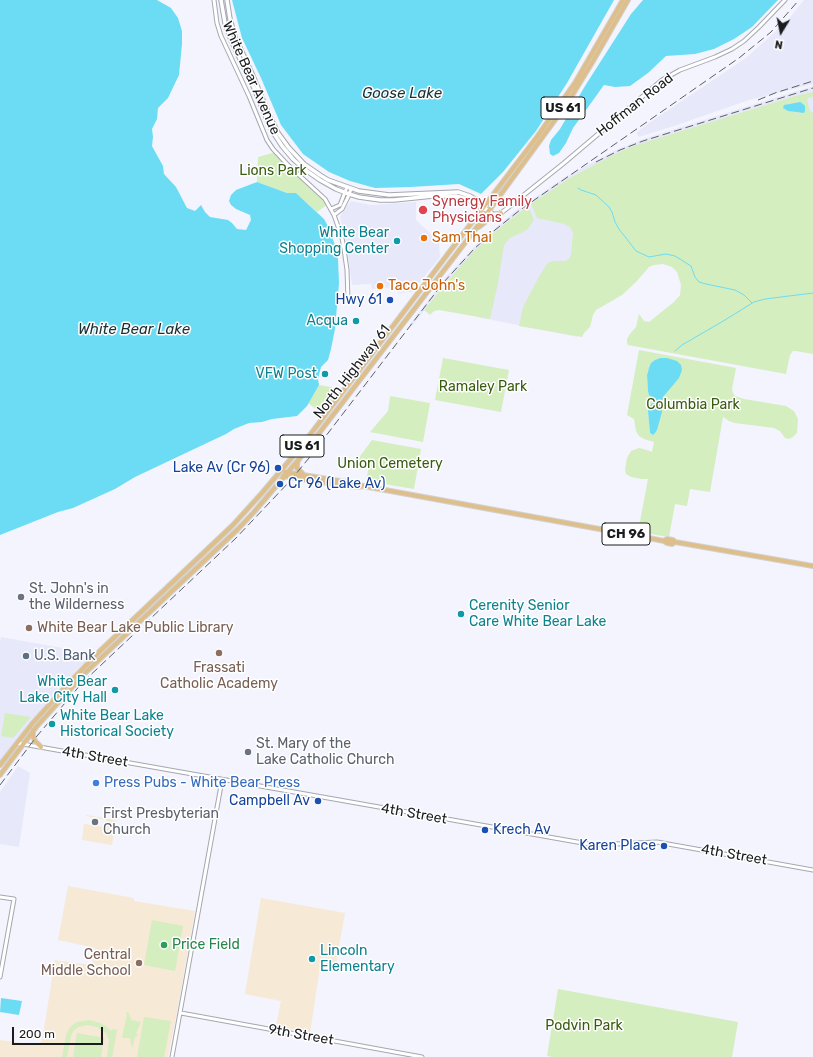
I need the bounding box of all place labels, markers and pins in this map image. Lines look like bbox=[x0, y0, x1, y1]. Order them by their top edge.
place label: Synergy Family Physicians bbox=[432, 194, 532, 226]
marker: Synergy Family Physicians bbox=[417, 204, 429, 216]
place label: White Bear Shopping Center bbox=[279, 225, 389, 258]
place label: Sam Thai bbox=[432, 230, 492, 246]
marker: Sam Thai bbox=[419, 233, 429, 243]
marker: White Bear Shopping Center bbox=[392, 236, 402, 246]
place label: Taco John's bbox=[388, 278, 465, 294]
marker: Taco John's bbox=[375, 281, 385, 291]
place label: Hwy 61 bbox=[336, 292, 382, 308]
marker: Hwy 61 bbox=[385, 295, 395, 305]
place label: Acqua bbox=[306, 313, 348, 329]
marker: Acqua bbox=[351, 316, 361, 326]
place label: VFW Post bbox=[255, 366, 317, 382]
marker: VFW Post bbox=[320, 369, 330, 379]
place label: Lake Av (Cr 96) bbox=[173, 460, 270, 476]
marker: Lake Av (Cr 96) bbox=[273, 463, 283, 473]
place label: Cr 96 (Lake Av) bbox=[288, 476, 385, 492]
marker: Cr 96 (Lake Av) bbox=[275, 479, 285, 489]
place label: St. John's in the Wilderness bbox=[29, 581, 124, 614]
marker: St. John's in the Wilderness bbox=[16, 592, 26, 602]
place label: Cerenity Senior Care White Bear Lake bbox=[469, 598, 606, 630]
marker: Cerenity Senior Care White Bear Lake bbox=[456, 609, 466, 619]
place label: White Bear Lake Public Library bbox=[37, 620, 234, 636]
marker: White Bear Lake Public Library bbox=[24, 623, 34, 633]
place label: U.S. Bank bbox=[34, 648, 95, 664]
marker: Frassati Catholic Academy bbox=[214, 648, 224, 658]
marker: U.S. Bank bbox=[21, 651, 31, 661]
place label: Frassati Catholic Academy bbox=[160, 660, 278, 692]
place label: White Bear Lake City Hall bbox=[19, 674, 107, 706]
marker: White Bear Lake City Hall bbox=[110, 685, 120, 695]
place label: White Bear Lake Historical Society bbox=[60, 708, 174, 740]
marker: White Bear Lake Historical Society bbox=[47, 719, 57, 729]
place label: St. Mary of the Lake Catholic Church bbox=[256, 736, 394, 768]
marker: St. Mary of the Lake Catholic Church bbox=[243, 747, 253, 757]
place label: Press Pubs - White Bear Press bbox=[104, 775, 300, 791]
marker: Press Pubs - White Bear Press bbox=[91, 778, 101, 788]
place label: Campbell Av bbox=[229, 793, 310, 809]
marker: Campbell Av bbox=[313, 796, 323, 806]
place label: First Presbyterian Church bbox=[103, 806, 219, 838]
marker: First Presbyterian Church bbox=[90, 817, 100, 827]
place label: Krech Av bbox=[493, 822, 551, 838]
marker: Krech Av bbox=[480, 825, 490, 835]
place label: Karen Place bbox=[579, 838, 656, 854]
marker: Karen Place bbox=[659, 841, 669, 851]
place label: Price Field bbox=[172, 937, 240, 953]
marker: Price Field bbox=[159, 940, 169, 950]
place label: Lincoln Elementary bbox=[320, 943, 395, 976]
place label: Central Middle School bbox=[41, 947, 131, 980]
marker: Lincoln Elementary bbox=[307, 954, 317, 964]
marker: Central Middle School bbox=[134, 958, 144, 968]

